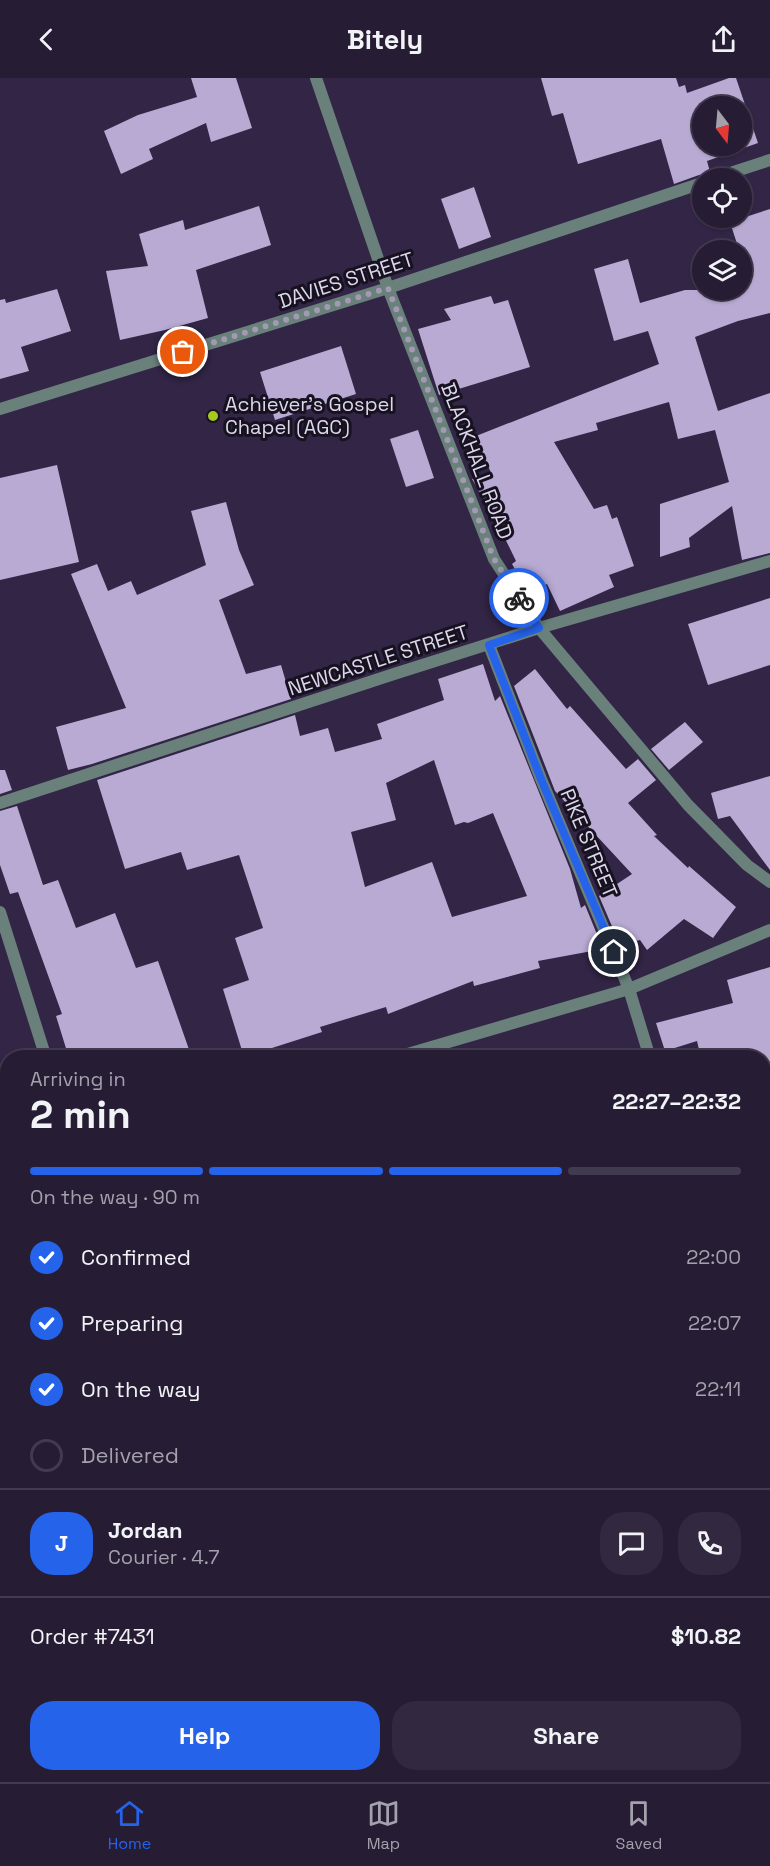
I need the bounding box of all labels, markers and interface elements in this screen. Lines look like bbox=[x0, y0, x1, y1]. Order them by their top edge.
text: Bitely bbox=[347, 22, 423, 57]
icon: back bbox=[30, 23, 63, 56]
icon: share bbox=[707, 23, 740, 56]
north arrow bbox=[692, 96, 752, 156]
map controls bbox=[692, 96, 752, 300]
button: locate bbox=[692, 168, 752, 228]
button: layers bbox=[692, 240, 752, 300]
street label: DAVIES STREET bbox=[275, 246, 417, 314]
pin bbox=[157, 326, 208, 377]
icon: bag bbox=[166, 335, 199, 368]
street label: BLACKHALL ROAD bbox=[435, 379, 519, 543]
place label: Achiever's Gospel Chapel (AGC) bbox=[225, 391, 394, 440]
marker: Achiever's Gospel Chapel (AGC) bbox=[206, 409, 220, 423]
courier bbox=[489, 568, 549, 628]
icon: bike bbox=[503, 582, 536, 615]
street label: NEWCASTLE STREET bbox=[284, 618, 472, 701]
street label: PIKE STREET bbox=[554, 785, 624, 902]
pin bbox=[588, 926, 639, 977]
icon: home bbox=[597, 935, 630, 968]
text: Arriving in bbox=[30, 1066, 126, 1092]
text: 22:27–22:32 bbox=[612, 1087, 741, 1115]
text: 2 min bbox=[30, 1090, 131, 1139]
text: On the way · 90 m bbox=[30, 1184, 200, 1210]
icon: check bbox=[30, 1241, 63, 1274]
text: Confirmed bbox=[81, 1243, 191, 1271]
text: 22:00 bbox=[686, 1244, 741, 1270]
icon: check bbox=[30, 1307, 63, 1340]
text: Preparing bbox=[81, 1309, 183, 1337]
text: 22:07 bbox=[688, 1310, 741, 1336]
icon: check bbox=[30, 1373, 63, 1406]
text: On the way bbox=[81, 1375, 200, 1403]
text: 22:11 bbox=[695, 1376, 741, 1402]
text: Delivered bbox=[81, 1441, 179, 1469]
button: chat bbox=[600, 1512, 663, 1575]
button: phone bbox=[678, 1512, 741, 1575]
text: Jordan bbox=[108, 1516, 183, 1544]
text: J bbox=[55, 1529, 68, 1557]
text: Courier · 4.7 bbox=[108, 1544, 219, 1570]
text: Order #7431 bbox=[30, 1622, 155, 1650]
text: $10.82 bbox=[671, 1622, 741, 1650]
button: Help bbox=[30, 1701, 380, 1770]
button: Share bbox=[392, 1701, 741, 1770]
tab: Home bbox=[108, 1797, 151, 1854]
tab: Map bbox=[367, 1797, 400, 1854]
tab: Saved bbox=[616, 1797, 662, 1854]

